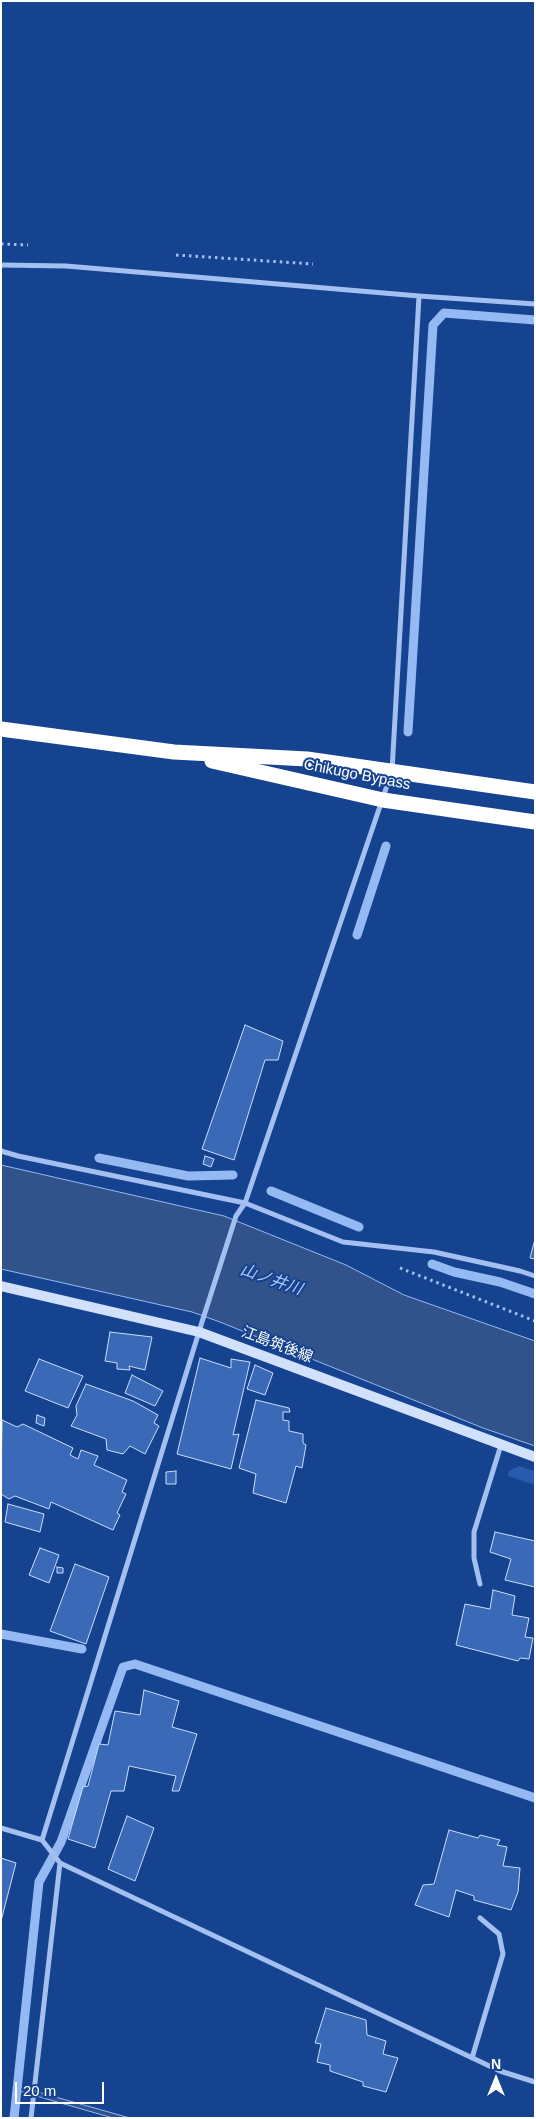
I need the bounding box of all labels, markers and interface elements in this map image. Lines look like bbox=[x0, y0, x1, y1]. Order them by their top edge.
street label: Chikugo Bypass bbox=[302, 756, 412, 794]
water label: 山ノ井川 bbox=[238, 1261, 304, 1299]
street label: 江島筑後線 bbox=[239, 1323, 315, 1367]
north arrow bbox=[471, 2054, 521, 2104]
text: N bbox=[491, 2056, 501, 2072]
scale bar bbox=[18, 2072, 106, 2104]
text: 20 m bbox=[23, 2082, 56, 2099]

